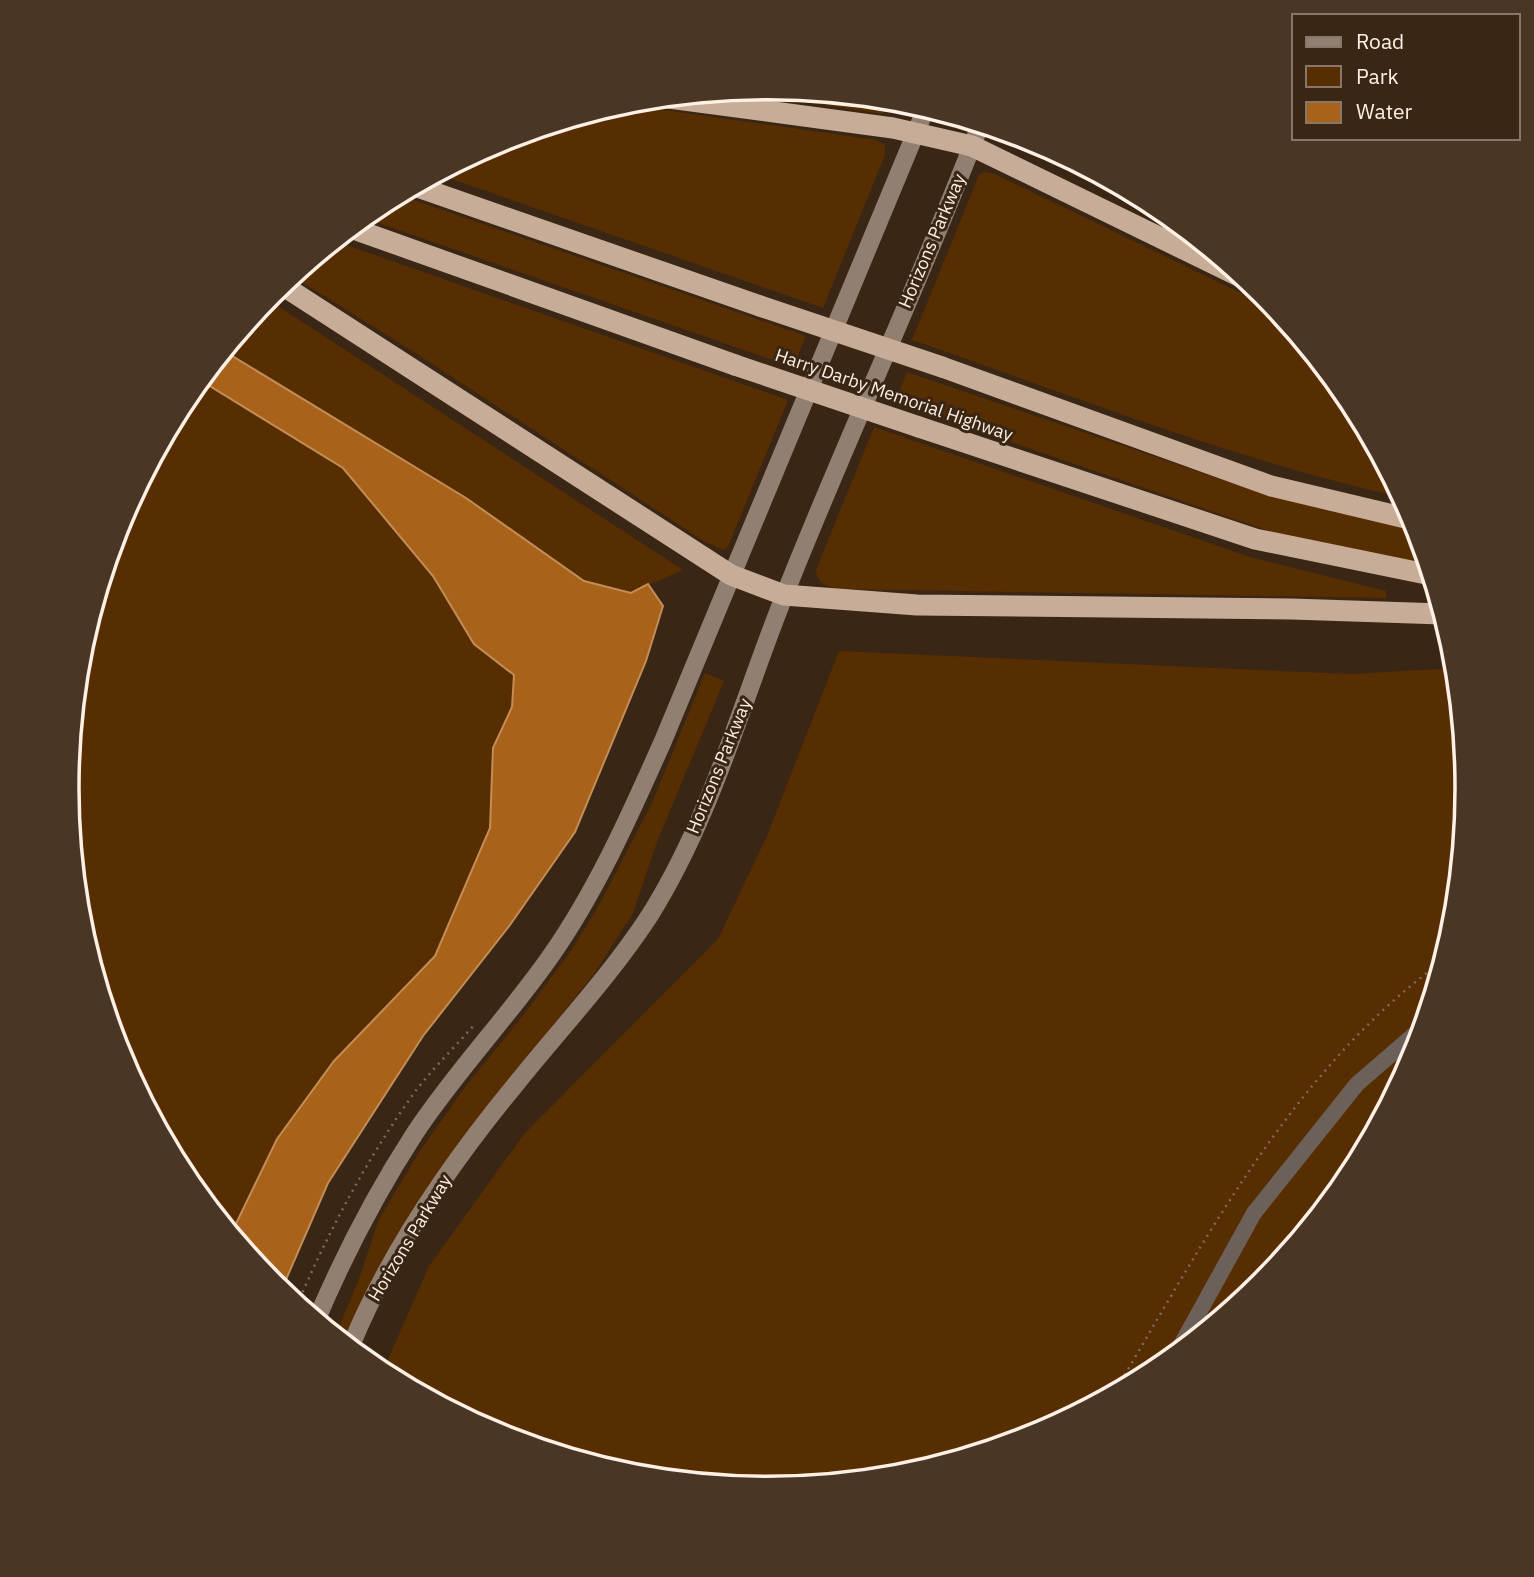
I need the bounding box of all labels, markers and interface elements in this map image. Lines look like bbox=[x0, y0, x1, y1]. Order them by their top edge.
legend bbox=[1292, 14, 1520, 140]
text: Road bbox=[1356, 27, 1404, 55]
text: Park bbox=[1356, 62, 1399, 90]
text: Water bbox=[1356, 97, 1413, 125]
street label: Horizons Parkway bbox=[893, 170, 970, 312]
street label: Harry Darby Memorial Highway bbox=[772, 343, 1016, 446]
street label: Horizons Parkway bbox=[681, 695, 756, 837]
street label: Horizons Parkway bbox=[363, 1170, 457, 1305]

